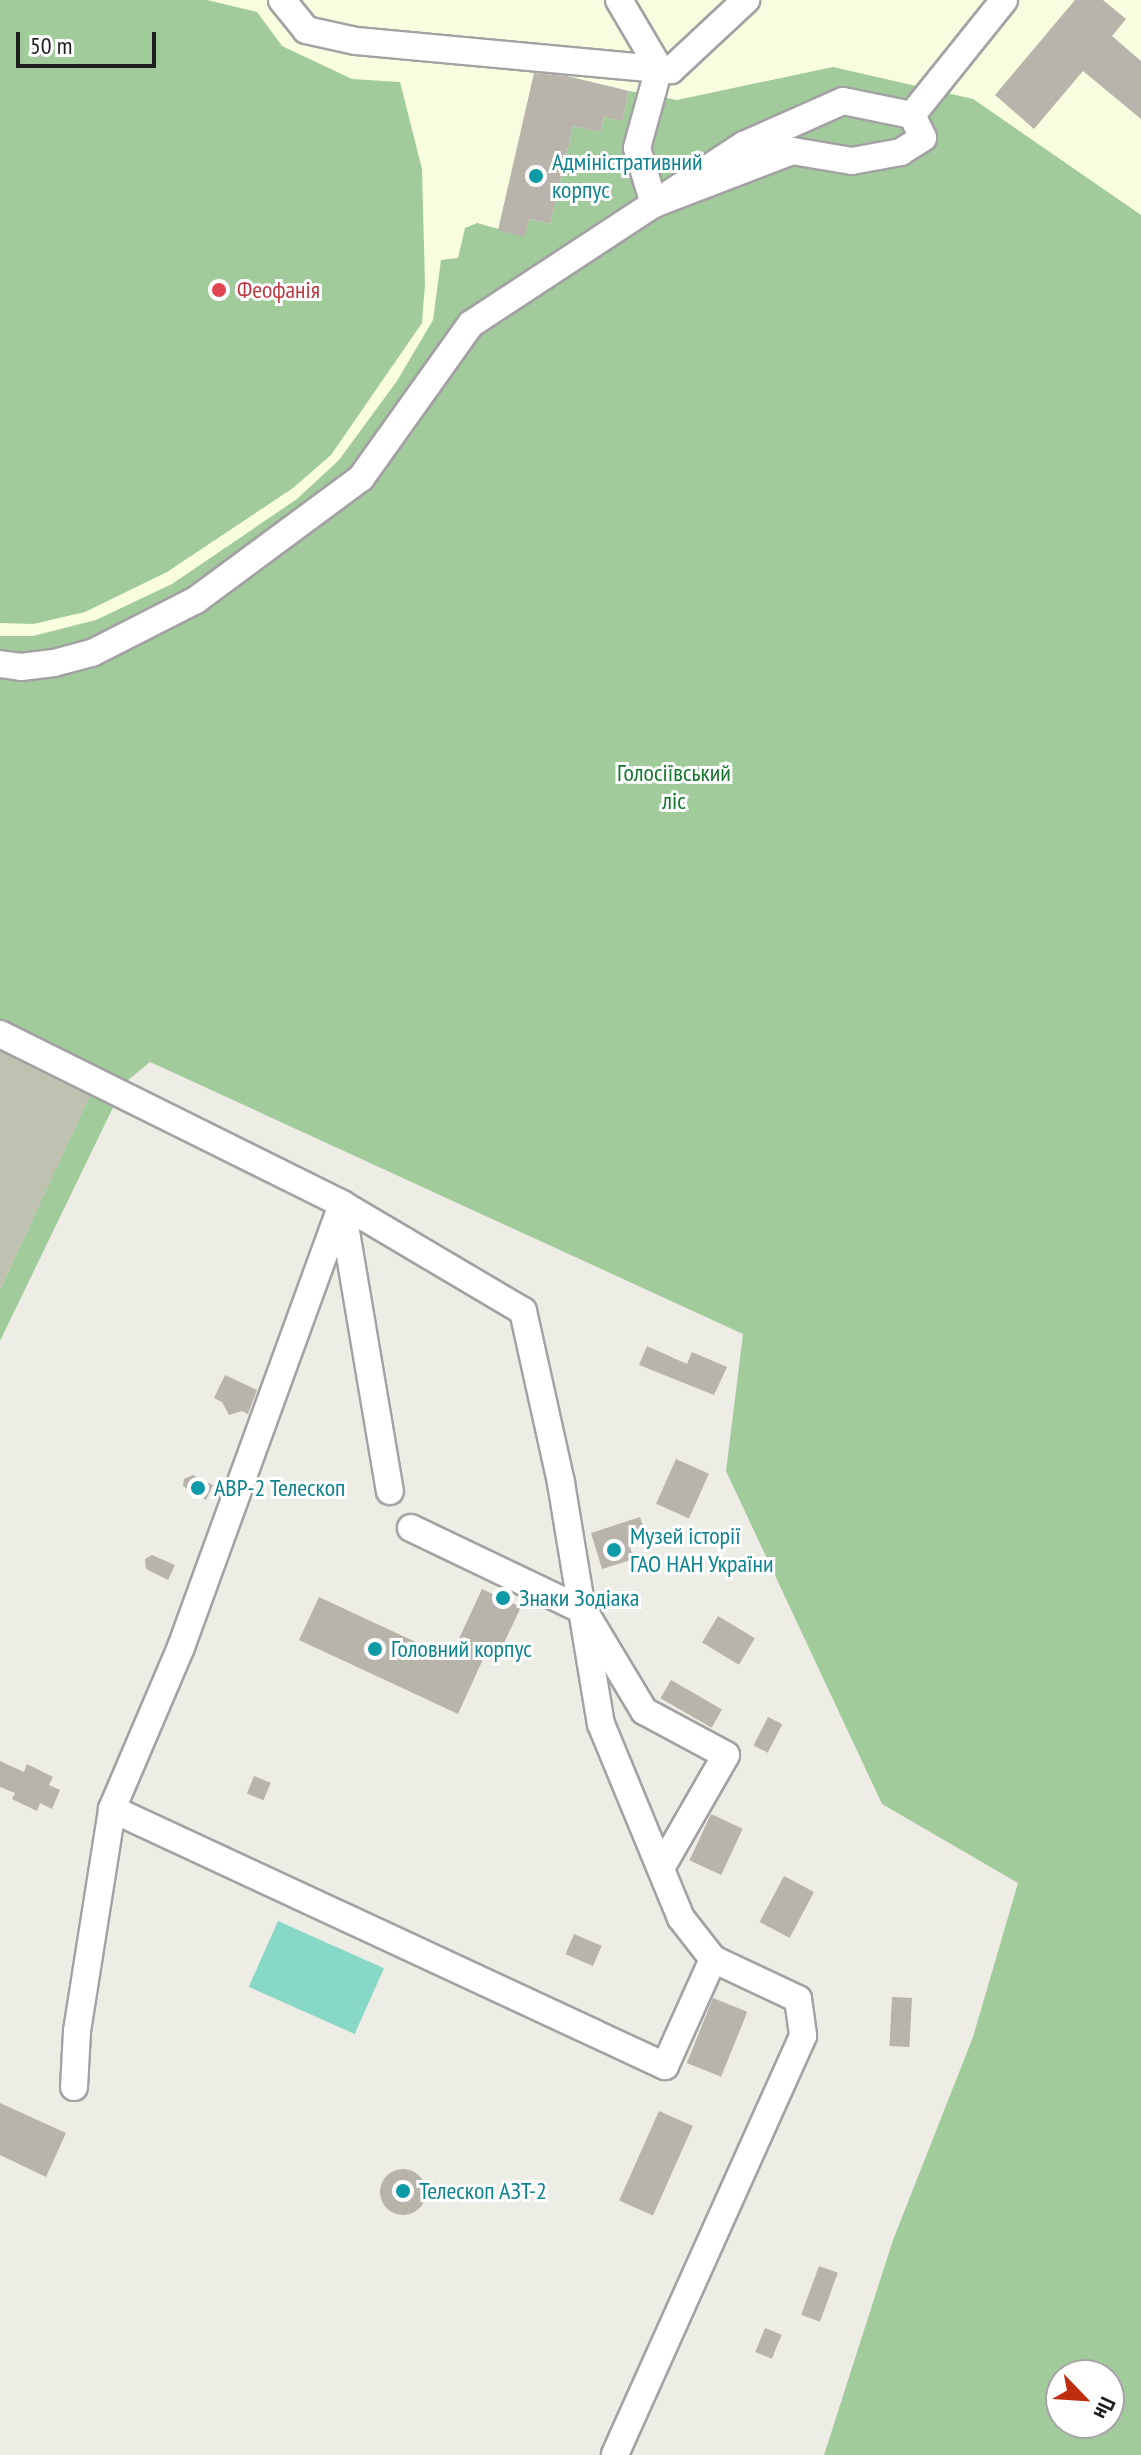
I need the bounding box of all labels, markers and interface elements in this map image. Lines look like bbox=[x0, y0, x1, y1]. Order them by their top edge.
scale bar bbox=[20, 16, 160, 66]
text: 50 m bbox=[30, 30, 72, 61]
place label: Адміністративний корпус bbox=[552, 148, 702, 204]
marker: Адміністративний корпус bbox=[527, 167, 545, 185]
place label: Феофанія bbox=[237, 276, 320, 304]
marker: Феофанія bbox=[208, 279, 230, 301]
park label: Голосіївський ліс bbox=[617, 759, 731, 815]
place label: АВР-2 Телескоп bbox=[214, 1474, 346, 1502]
marker: АВР-2 Телескоп bbox=[189, 1479, 207, 1497]
place label: Музей історії ГАО НАН України bbox=[630, 1522, 774, 1578]
marker: Музей історії ГАО НАН України bbox=[605, 1541, 623, 1559]
place label: Знаки Зодіака bbox=[519, 1584, 639, 1612]
marker: Знаки Зодіака bbox=[494, 1589, 512, 1607]
place label: Головний корпус bbox=[391, 1635, 532, 1663]
marker: Головний корпус bbox=[366, 1640, 384, 1658]
place label: Телескоп АЗТ-2 bbox=[419, 2177, 547, 2205]
marker: Телескоп АЗТ-2 bbox=[394, 2182, 412, 2200]
north arrow bbox=[1045, 2359, 1125, 2439]
text: Пн bbox=[1088, 2393, 1122, 2424]

